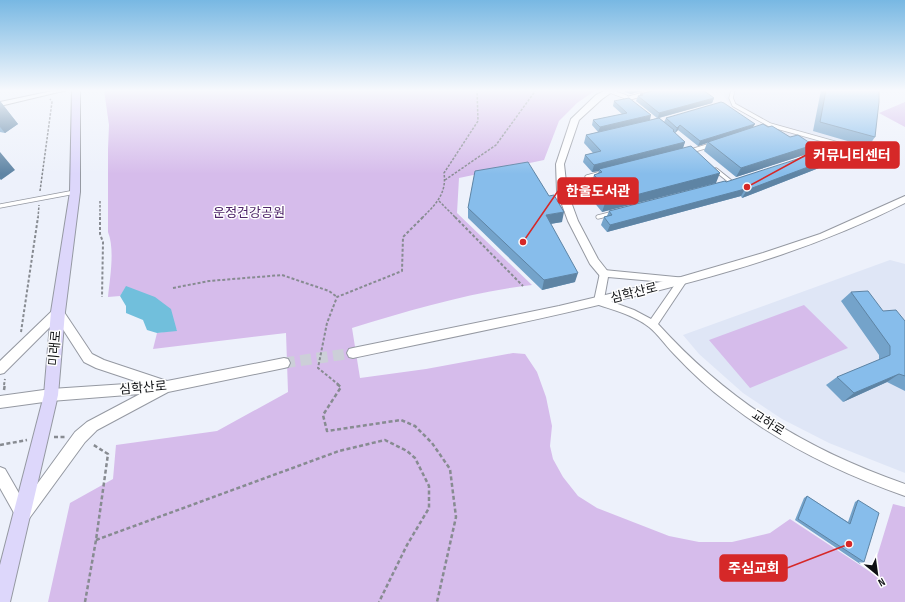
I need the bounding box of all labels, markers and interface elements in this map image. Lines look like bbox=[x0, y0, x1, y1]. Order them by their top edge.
callout: 커뮤니티센터 bbox=[806, 142, 899, 168]
text: 커뮤니티센터 bbox=[813, 147, 891, 164]
callout: 한울도서관 bbox=[558, 178, 638, 204]
text: 한울도서관 bbox=[566, 183, 630, 200]
park label: 운정건강공원 bbox=[213, 205, 285, 221]
street label: 심학산로 bbox=[609, 279, 659, 307]
street label: 미래로 bbox=[45, 329, 65, 367]
street label: 심학산로 bbox=[118, 378, 168, 398]
street label: 교하로 bbox=[749, 407, 787, 439]
north arrow bbox=[857, 554, 897, 594]
callout: 주심교회 bbox=[720, 555, 787, 581]
text: 주심교회 bbox=[728, 560, 780, 577]
text: N bbox=[876, 575, 887, 589]

